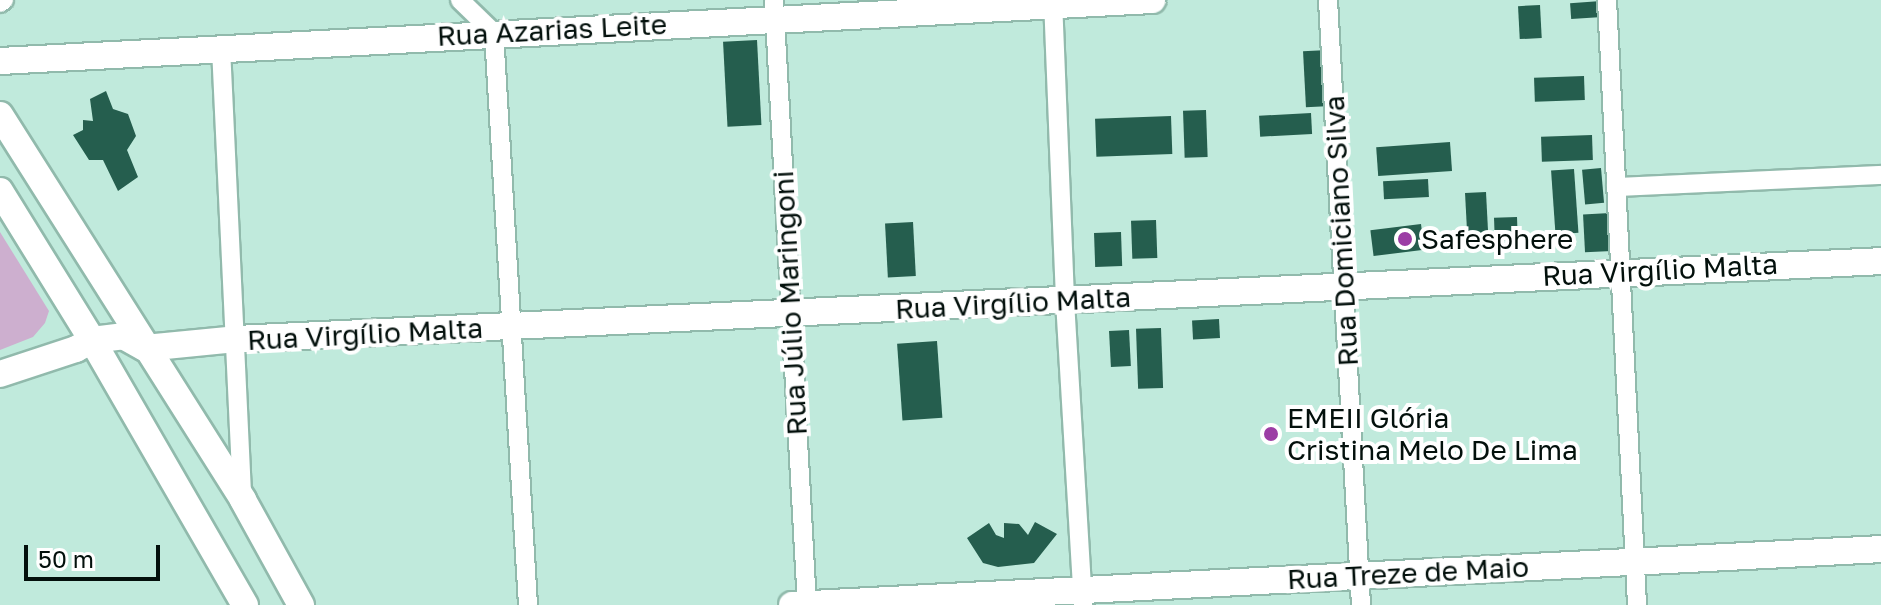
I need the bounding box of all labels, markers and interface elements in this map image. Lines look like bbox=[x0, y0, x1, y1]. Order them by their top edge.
street label: Rua Azarias Leite bbox=[436, 7, 668, 53]
street label: Rua Domiciano Silva bbox=[1317, 95, 1365, 367]
street label: Rua Júlio Maringoni bbox=[766, 170, 814, 436]
place label: Safesphere bbox=[1421, 222, 1573, 256]
marker: Safesphere bbox=[1396, 230, 1414, 248]
street label: Rua Virgílio Malta bbox=[1541, 247, 1779, 293]
street label: Rua Virgílio Malta bbox=[894, 280, 1132, 326]
street label: Rua Virgílio Malta bbox=[246, 311, 484, 357]
place label: EMEII Glória Cristina Melo De Lima bbox=[1287, 401, 1578, 467]
marker: EMEII Glória Cristina Melo De Lima bbox=[1262, 425, 1280, 443]
scale bar bbox=[28, 529, 164, 579]
text: 50 m bbox=[38, 544, 94, 573]
street label: Rua Treze de Maio bbox=[1286, 550, 1530, 596]

